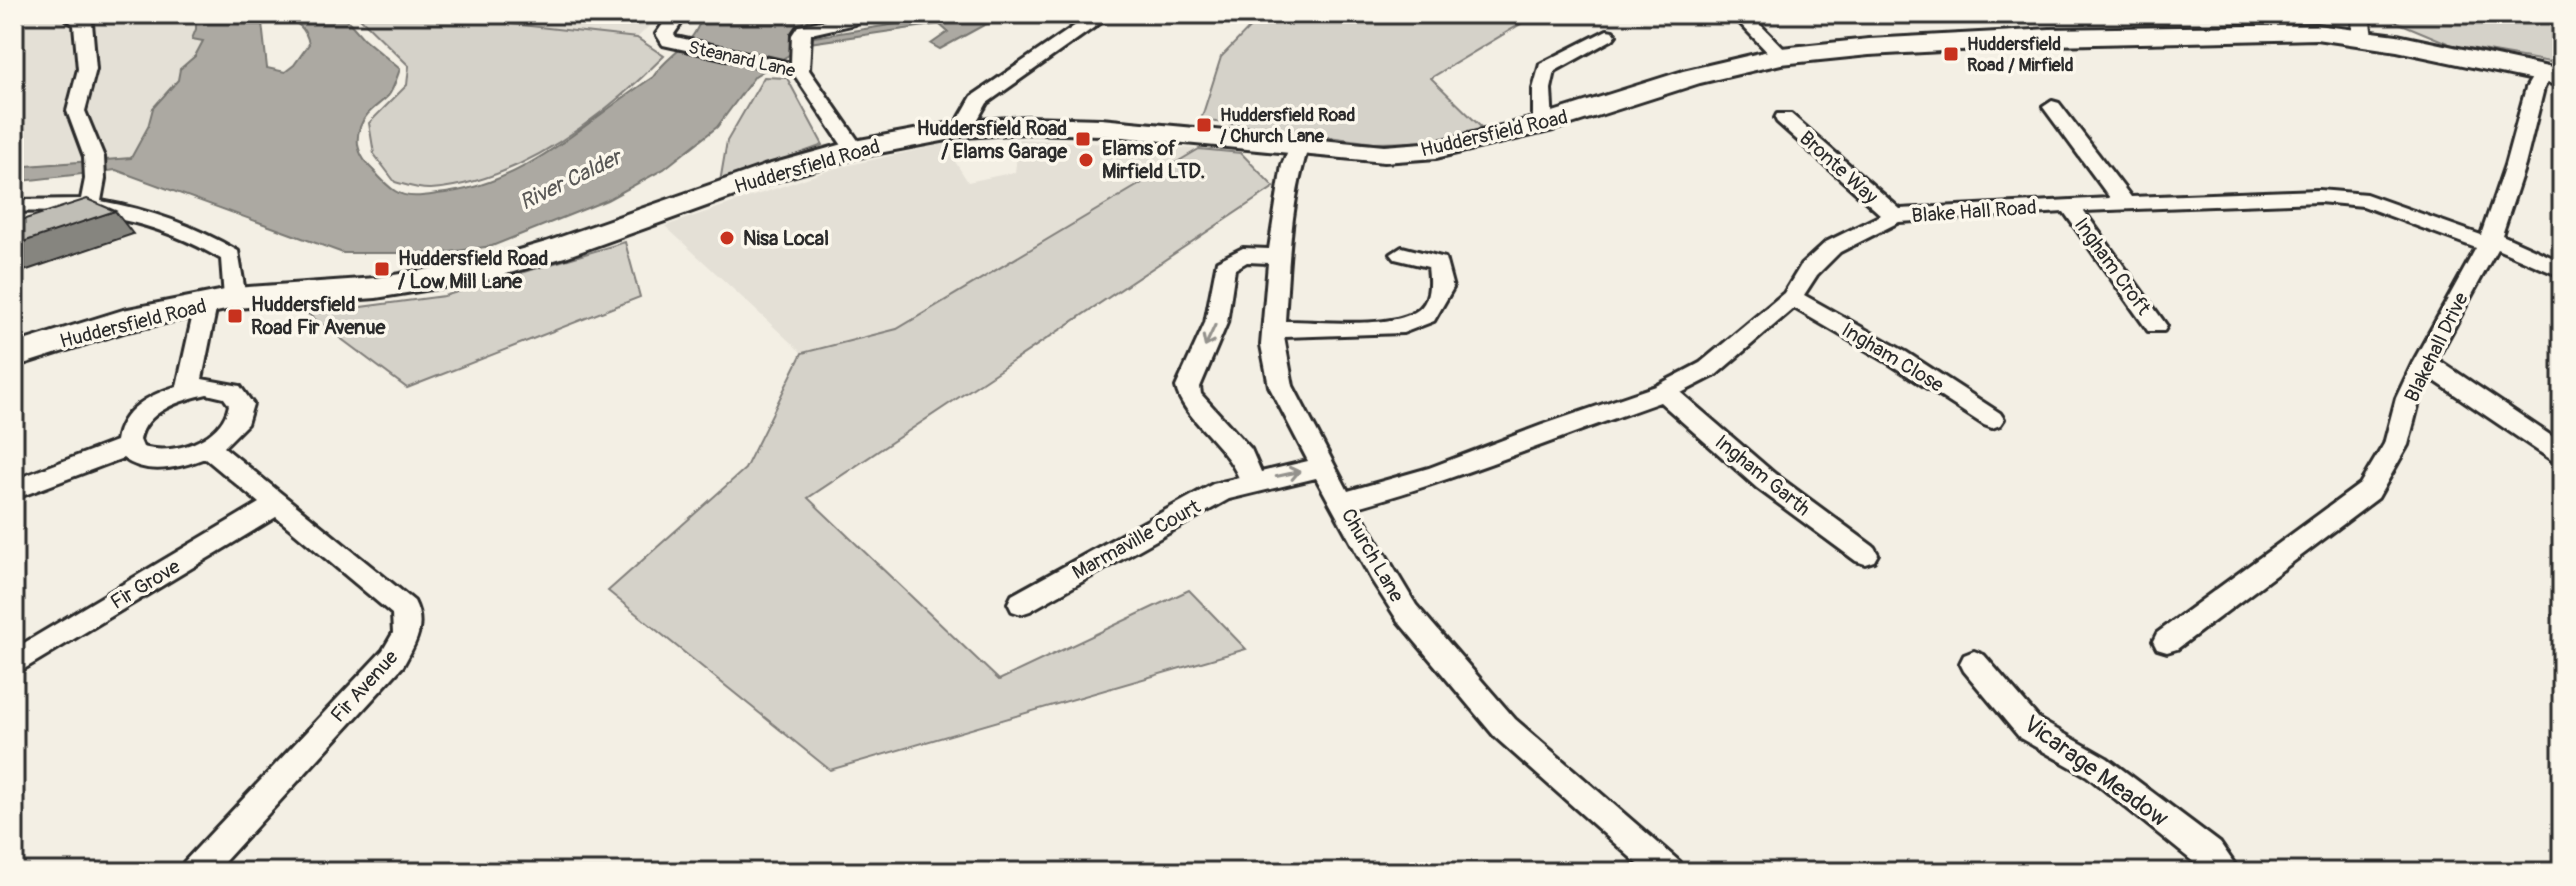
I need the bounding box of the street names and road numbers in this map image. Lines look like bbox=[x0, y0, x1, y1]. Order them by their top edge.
street label: Steanard Lane bbox=[686, 36, 798, 83]
street label: Huddersfield Road bbox=[1418, 104, 1570, 163]
street label: Bronte Way bbox=[1794, 126, 1883, 209]
street label: Huddersfield Road bbox=[731, 134, 883, 199]
street label: Blake Hall Road bbox=[1911, 195, 2037, 228]
street label: Ingham Croft bbox=[2069, 213, 2157, 321]
street label: Blakehall Drive bbox=[2399, 288, 2474, 406]
street label: Huddersfield Road bbox=[57, 293, 209, 354]
street label: Ingham Close bbox=[1837, 317, 1948, 398]
street label: Ingham Garth bbox=[1710, 429, 1815, 521]
street label: Marmaville Court bbox=[1068, 494, 1205, 585]
street label: Church Lane bbox=[1336, 504, 1409, 607]
street label: Fir Grove bbox=[106, 554, 185, 615]
street label: Fir Avenue bbox=[325, 645, 403, 728]
street label: Vicarage Meadow bbox=[2018, 709, 2174, 833]

